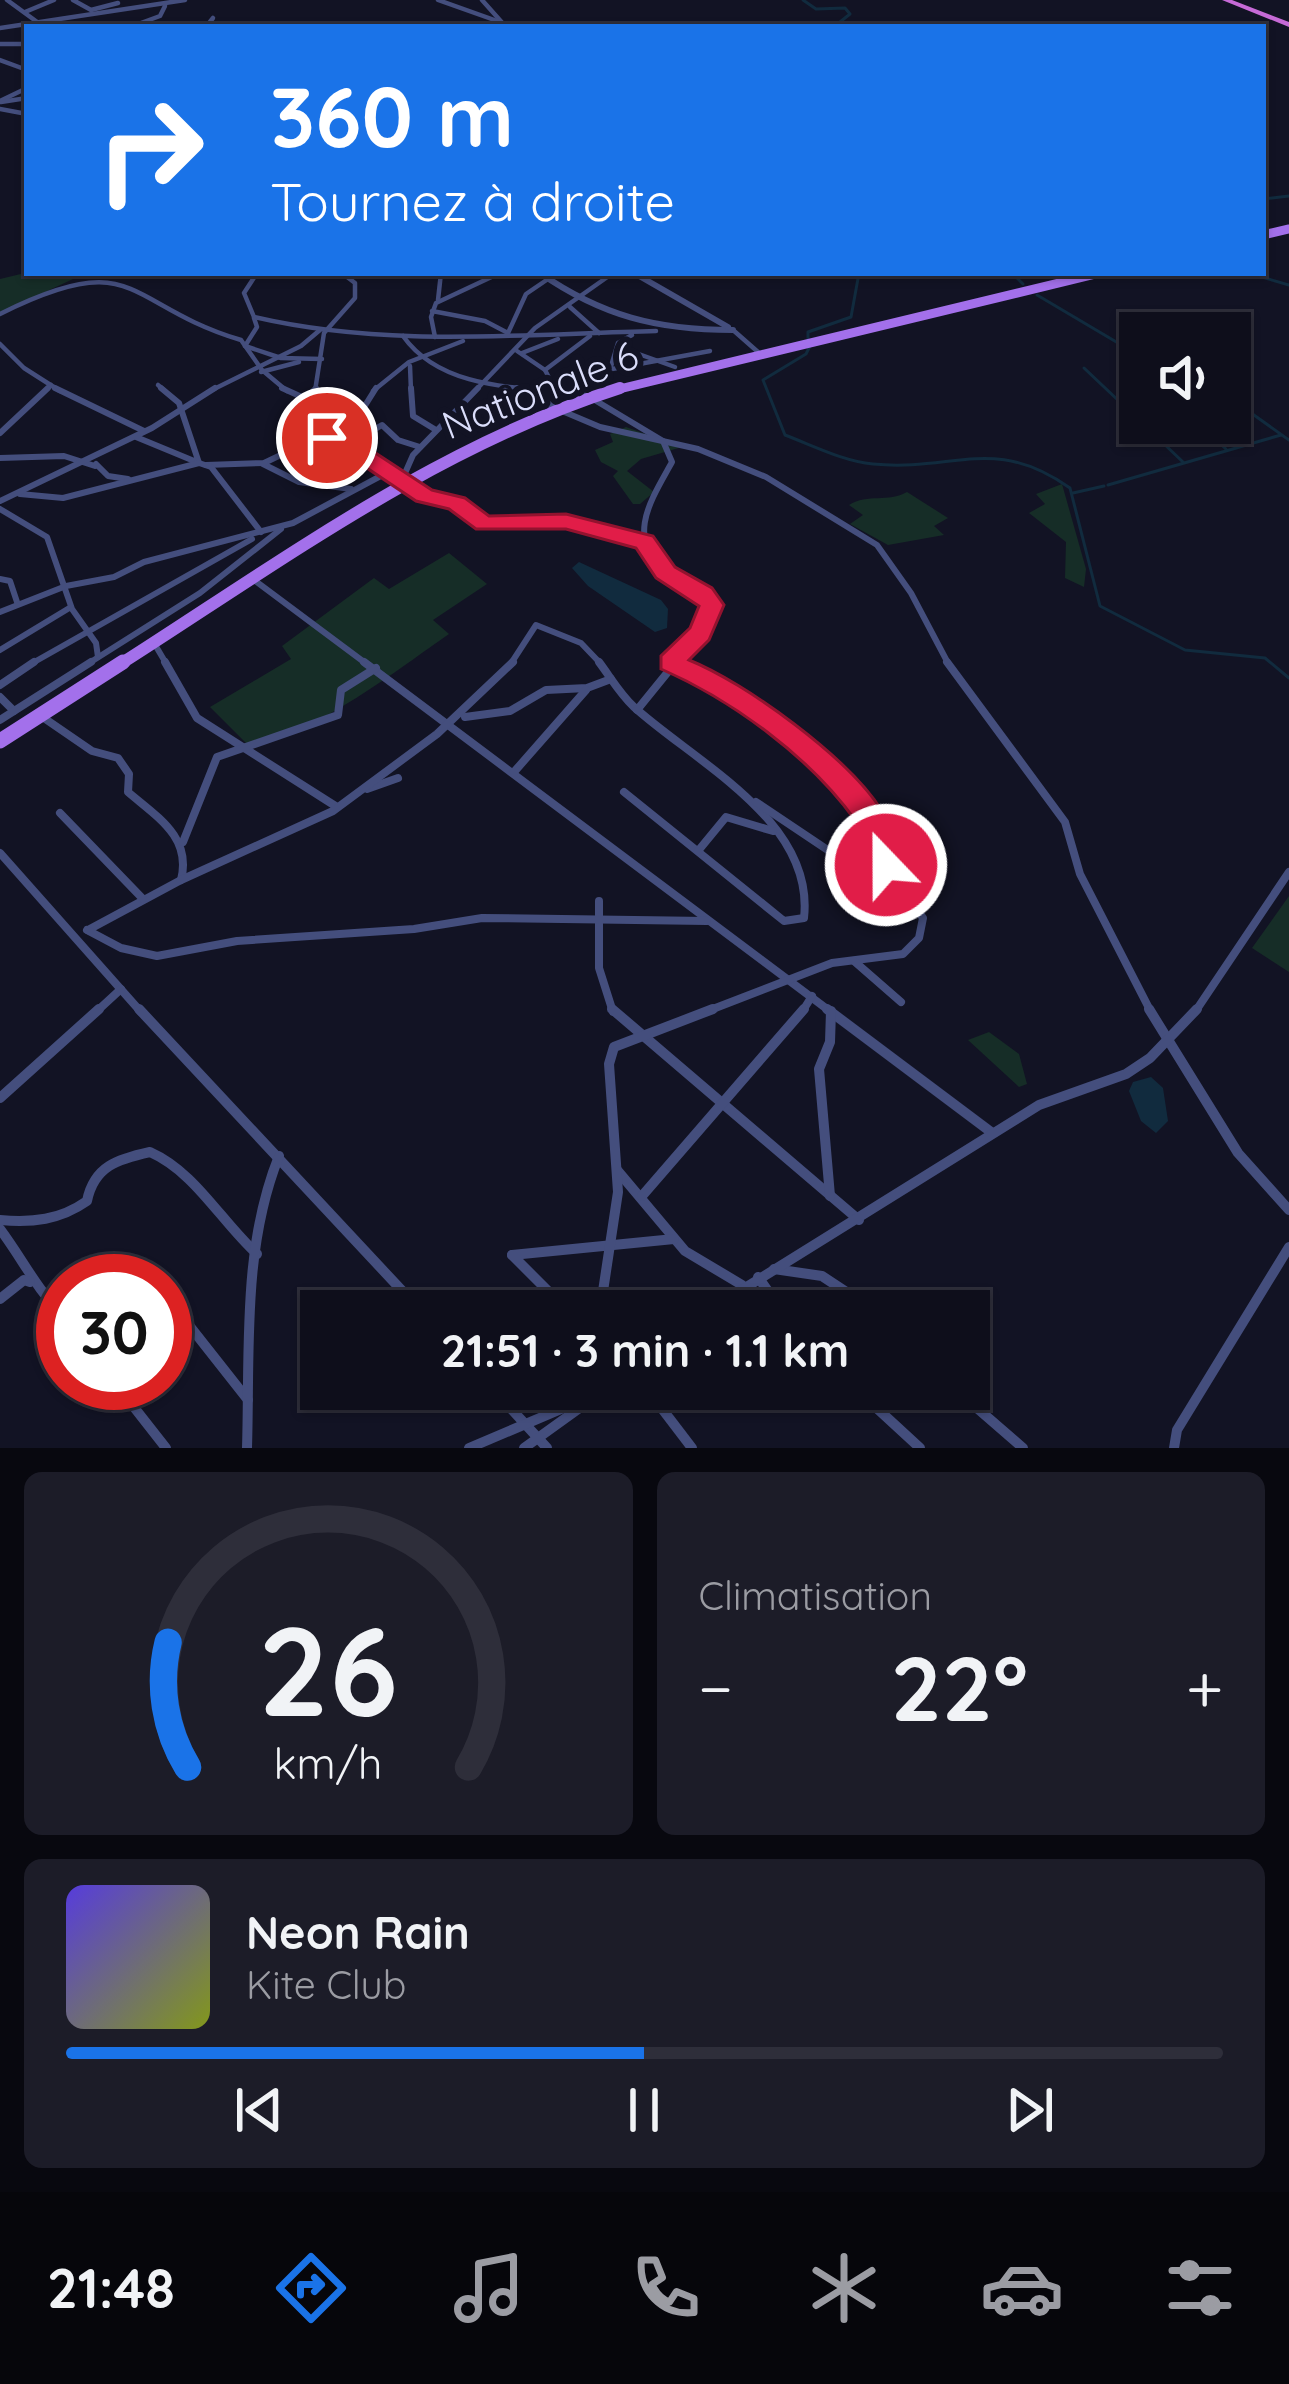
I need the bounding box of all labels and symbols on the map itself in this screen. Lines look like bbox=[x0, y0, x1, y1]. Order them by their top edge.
street label: Nationale 6 bbox=[435, 330, 645, 449]
pin bbox=[276, 387, 378, 489]
position arrow bbox=[823, 802, 949, 928]
speed limit sign: 30 bbox=[36, 1254, 192, 1410]

